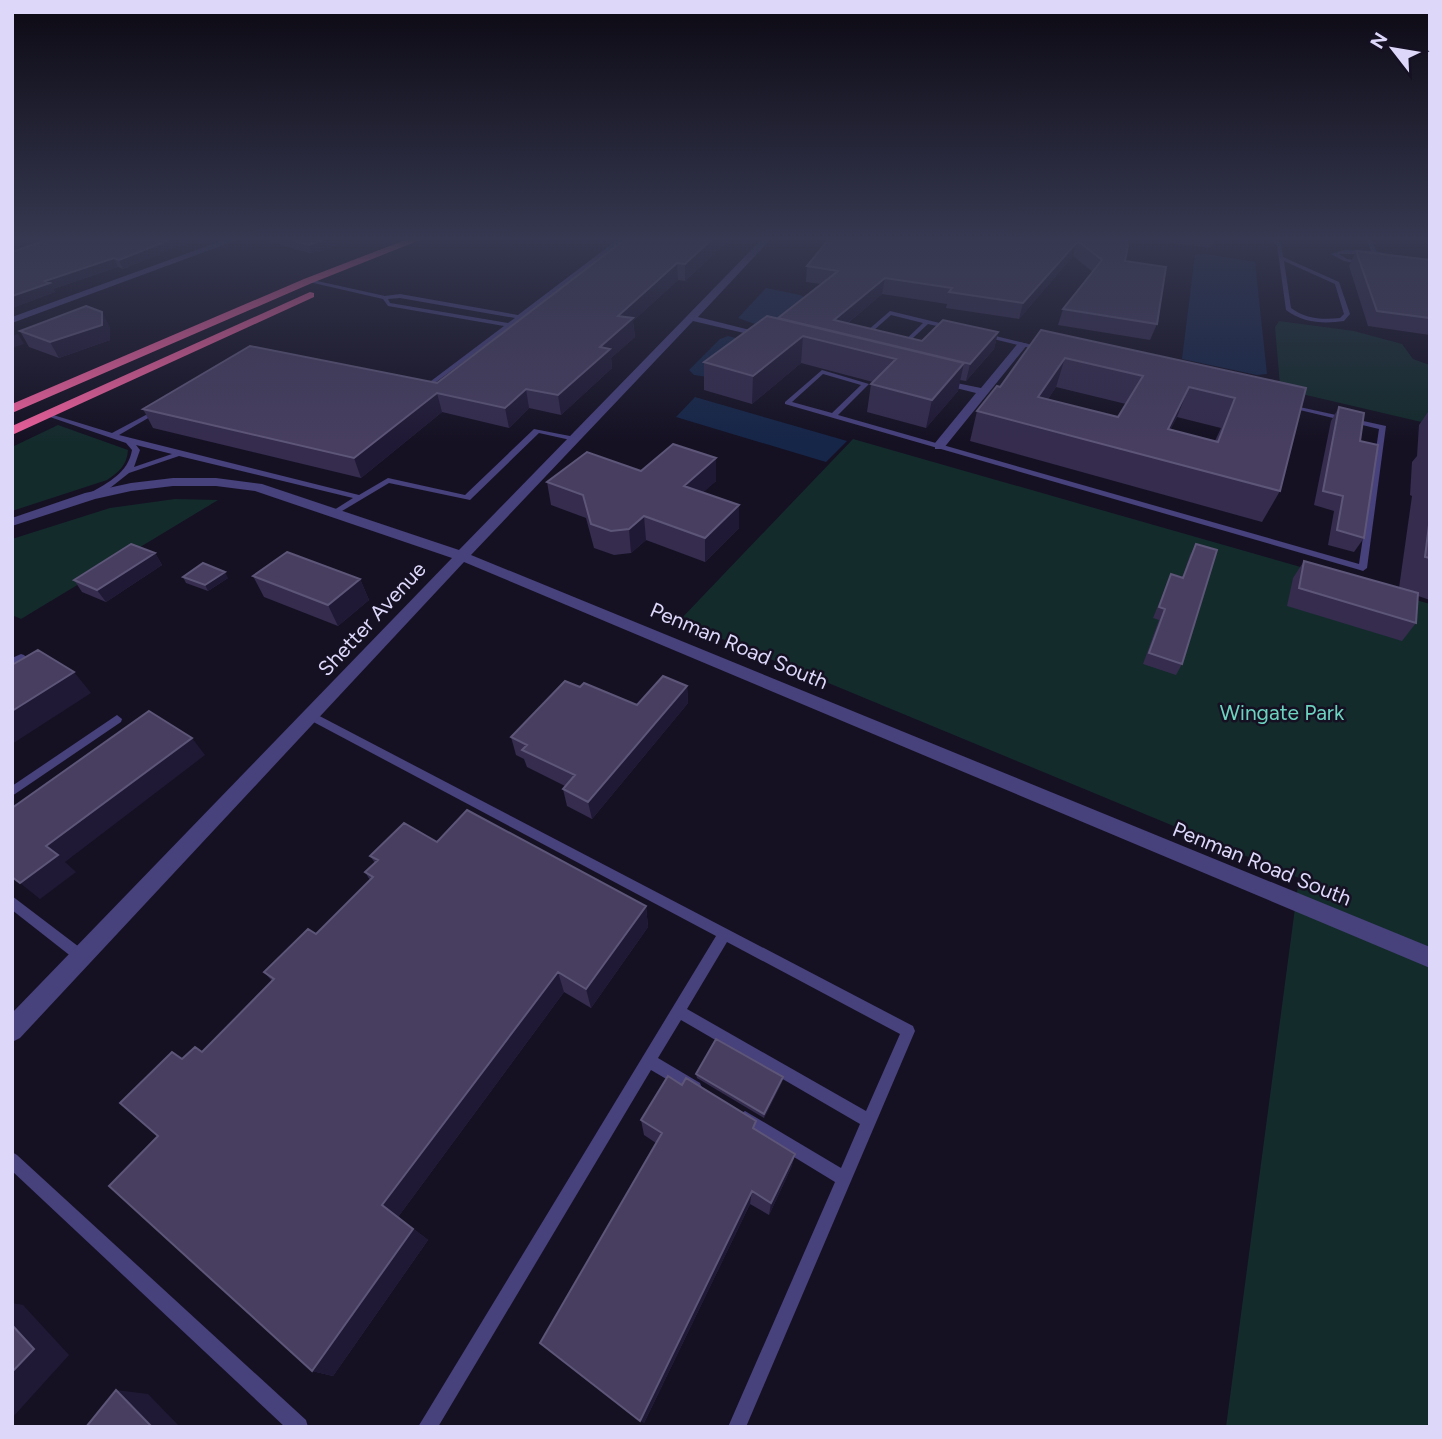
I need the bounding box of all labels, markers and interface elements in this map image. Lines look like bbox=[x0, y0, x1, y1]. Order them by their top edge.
north arrow bbox=[1358, 14, 1428, 84]
text: N bbox=[1365, 28, 1392, 53]
street label: Shetter Avenue bbox=[312, 556, 431, 681]
street label: Penman Road South bbox=[647, 597, 832, 694]
park label: Wingate Park bbox=[1220, 700, 1345, 725]
street label: Penman Road South bbox=[1169, 816, 1355, 911]

